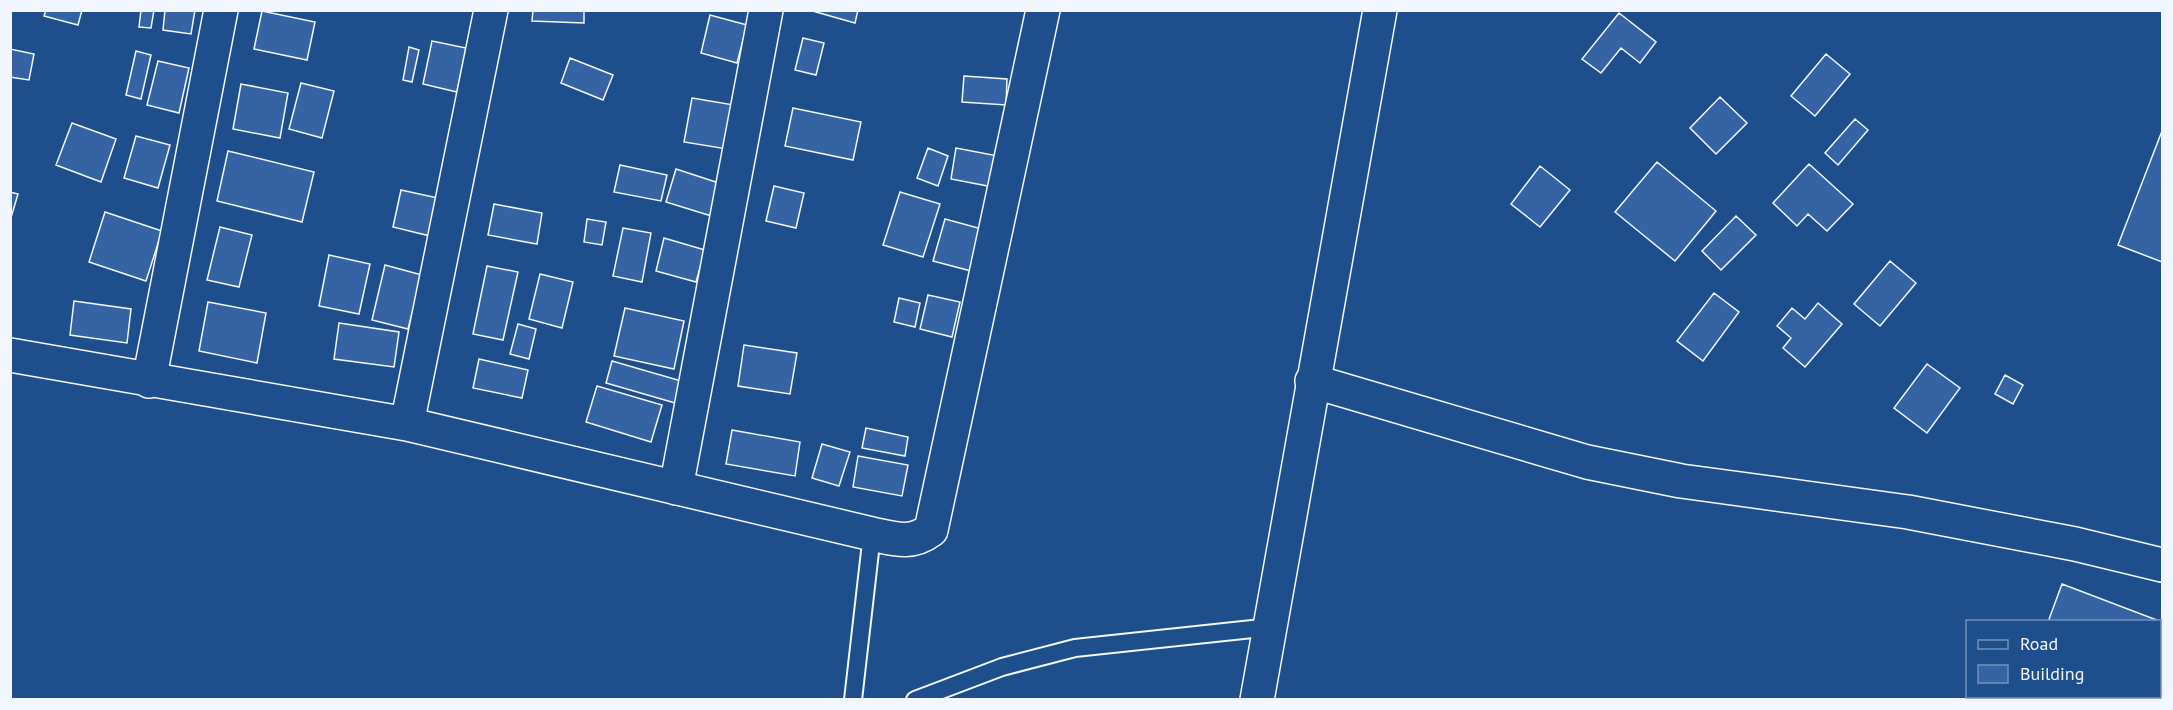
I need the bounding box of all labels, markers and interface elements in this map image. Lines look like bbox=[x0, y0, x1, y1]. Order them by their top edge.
legend bbox=[1966, 620, 2161, 698]
text: Road bbox=[2020, 632, 2058, 655]
text: Building bbox=[2020, 662, 2084, 685]

